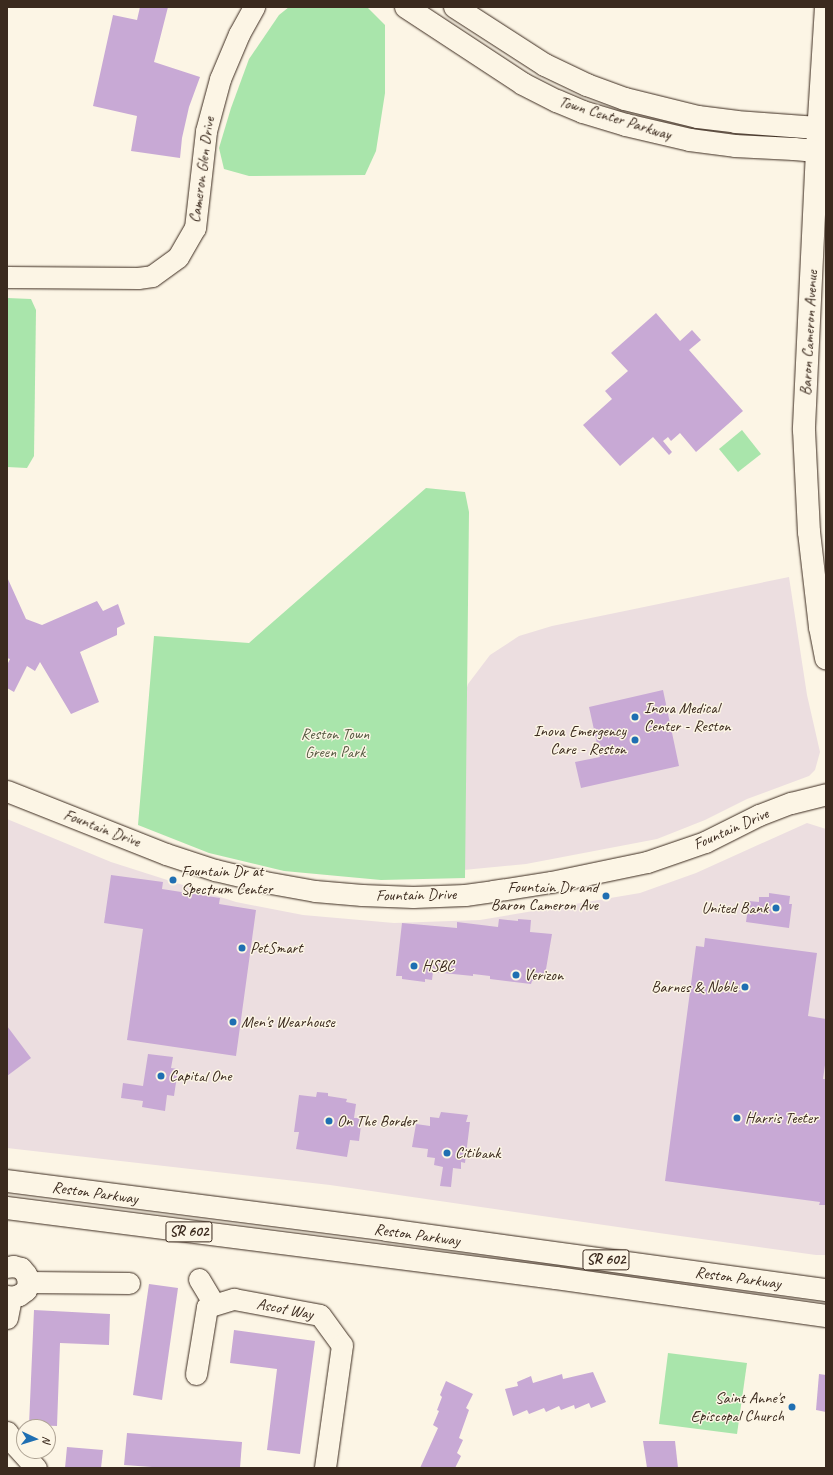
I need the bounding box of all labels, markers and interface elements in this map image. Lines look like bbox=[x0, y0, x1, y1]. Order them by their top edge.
street label: Town Center Parkway bbox=[557, 92, 673, 144]
street label: Cameron Glen Drive bbox=[185, 116, 219, 224]
street label: Baron Cameron Avenue bbox=[796, 270, 822, 396]
place label: Inova Medical Center - Reston bbox=[644, 698, 730, 736]
marker: Inova Medical Center - Reston bbox=[629, 711, 641, 723]
place label: Inova Emergency Care - Reston bbox=[534, 721, 626, 759]
park label: Reston Town Green Park bbox=[301, 724, 369, 762]
marker: Inova Emergency Care - Reston bbox=[629, 734, 641, 746]
street label: Fountain Drive bbox=[690, 804, 772, 854]
street label: Fountain Drive bbox=[61, 805, 143, 851]
place label: Fountain Dr at Spectrum Center bbox=[181, 861, 272, 899]
marker: Fountain Dr at Spectrum Center bbox=[168, 875, 178, 885]
place label: Fountain Dr and Baron Cameron Ave bbox=[491, 877, 598, 915]
street label: Fountain Drive bbox=[376, 885, 456, 905]
marker: Fountain Dr and Baron Cameron Ave bbox=[601, 891, 611, 901]
place label: United Bank bbox=[701, 898, 768, 918]
marker: United Bank bbox=[771, 903, 781, 913]
place label: PetSmart bbox=[250, 938, 303, 958]
marker: PetSmart bbox=[237, 943, 247, 953]
place label: HSBC bbox=[422, 956, 454, 976]
marker: HSBC bbox=[409, 961, 419, 971]
place label: Verizon bbox=[524, 965, 563, 985]
marker: Verizon bbox=[511, 970, 521, 980]
place label: Barnes & Noble bbox=[651, 977, 737, 997]
marker: Barnes & Noble bbox=[740, 982, 750, 992]
place label: Men's Wearhouse bbox=[241, 1012, 335, 1032]
marker: Men's Wearhouse bbox=[228, 1017, 238, 1027]
place label: Capital One bbox=[169, 1066, 231, 1086]
marker: Capital One bbox=[156, 1071, 166, 1081]
place label: Harris Teeter bbox=[745, 1108, 817, 1128]
place label: On The Border bbox=[337, 1111, 417, 1131]
marker: Harris Teeter bbox=[732, 1113, 742, 1123]
marker: On The Border bbox=[324, 1116, 334, 1126]
place label: Citibank bbox=[455, 1143, 500, 1163]
marker: Citibank bbox=[442, 1148, 452, 1158]
street label: Reston Parkway bbox=[51, 1177, 139, 1209]
road number: SR 602 bbox=[165, 1219, 213, 1245]
street label: Reston Parkway bbox=[373, 1219, 461, 1251]
road number: SR 602 bbox=[582, 1247, 630, 1273]
street label: Reston Parkway bbox=[694, 1262, 782, 1294]
street label: Ascot Way bbox=[255, 1294, 315, 1324]
place label: Saint Anne's Episcopal Church bbox=[690, 1388, 784, 1426]
marker: Saint Anne's Episcopal Church bbox=[787, 1402, 797, 1412]
north arrow bbox=[16, 1419, 56, 1459]
text: N bbox=[40, 1436, 54, 1444]

